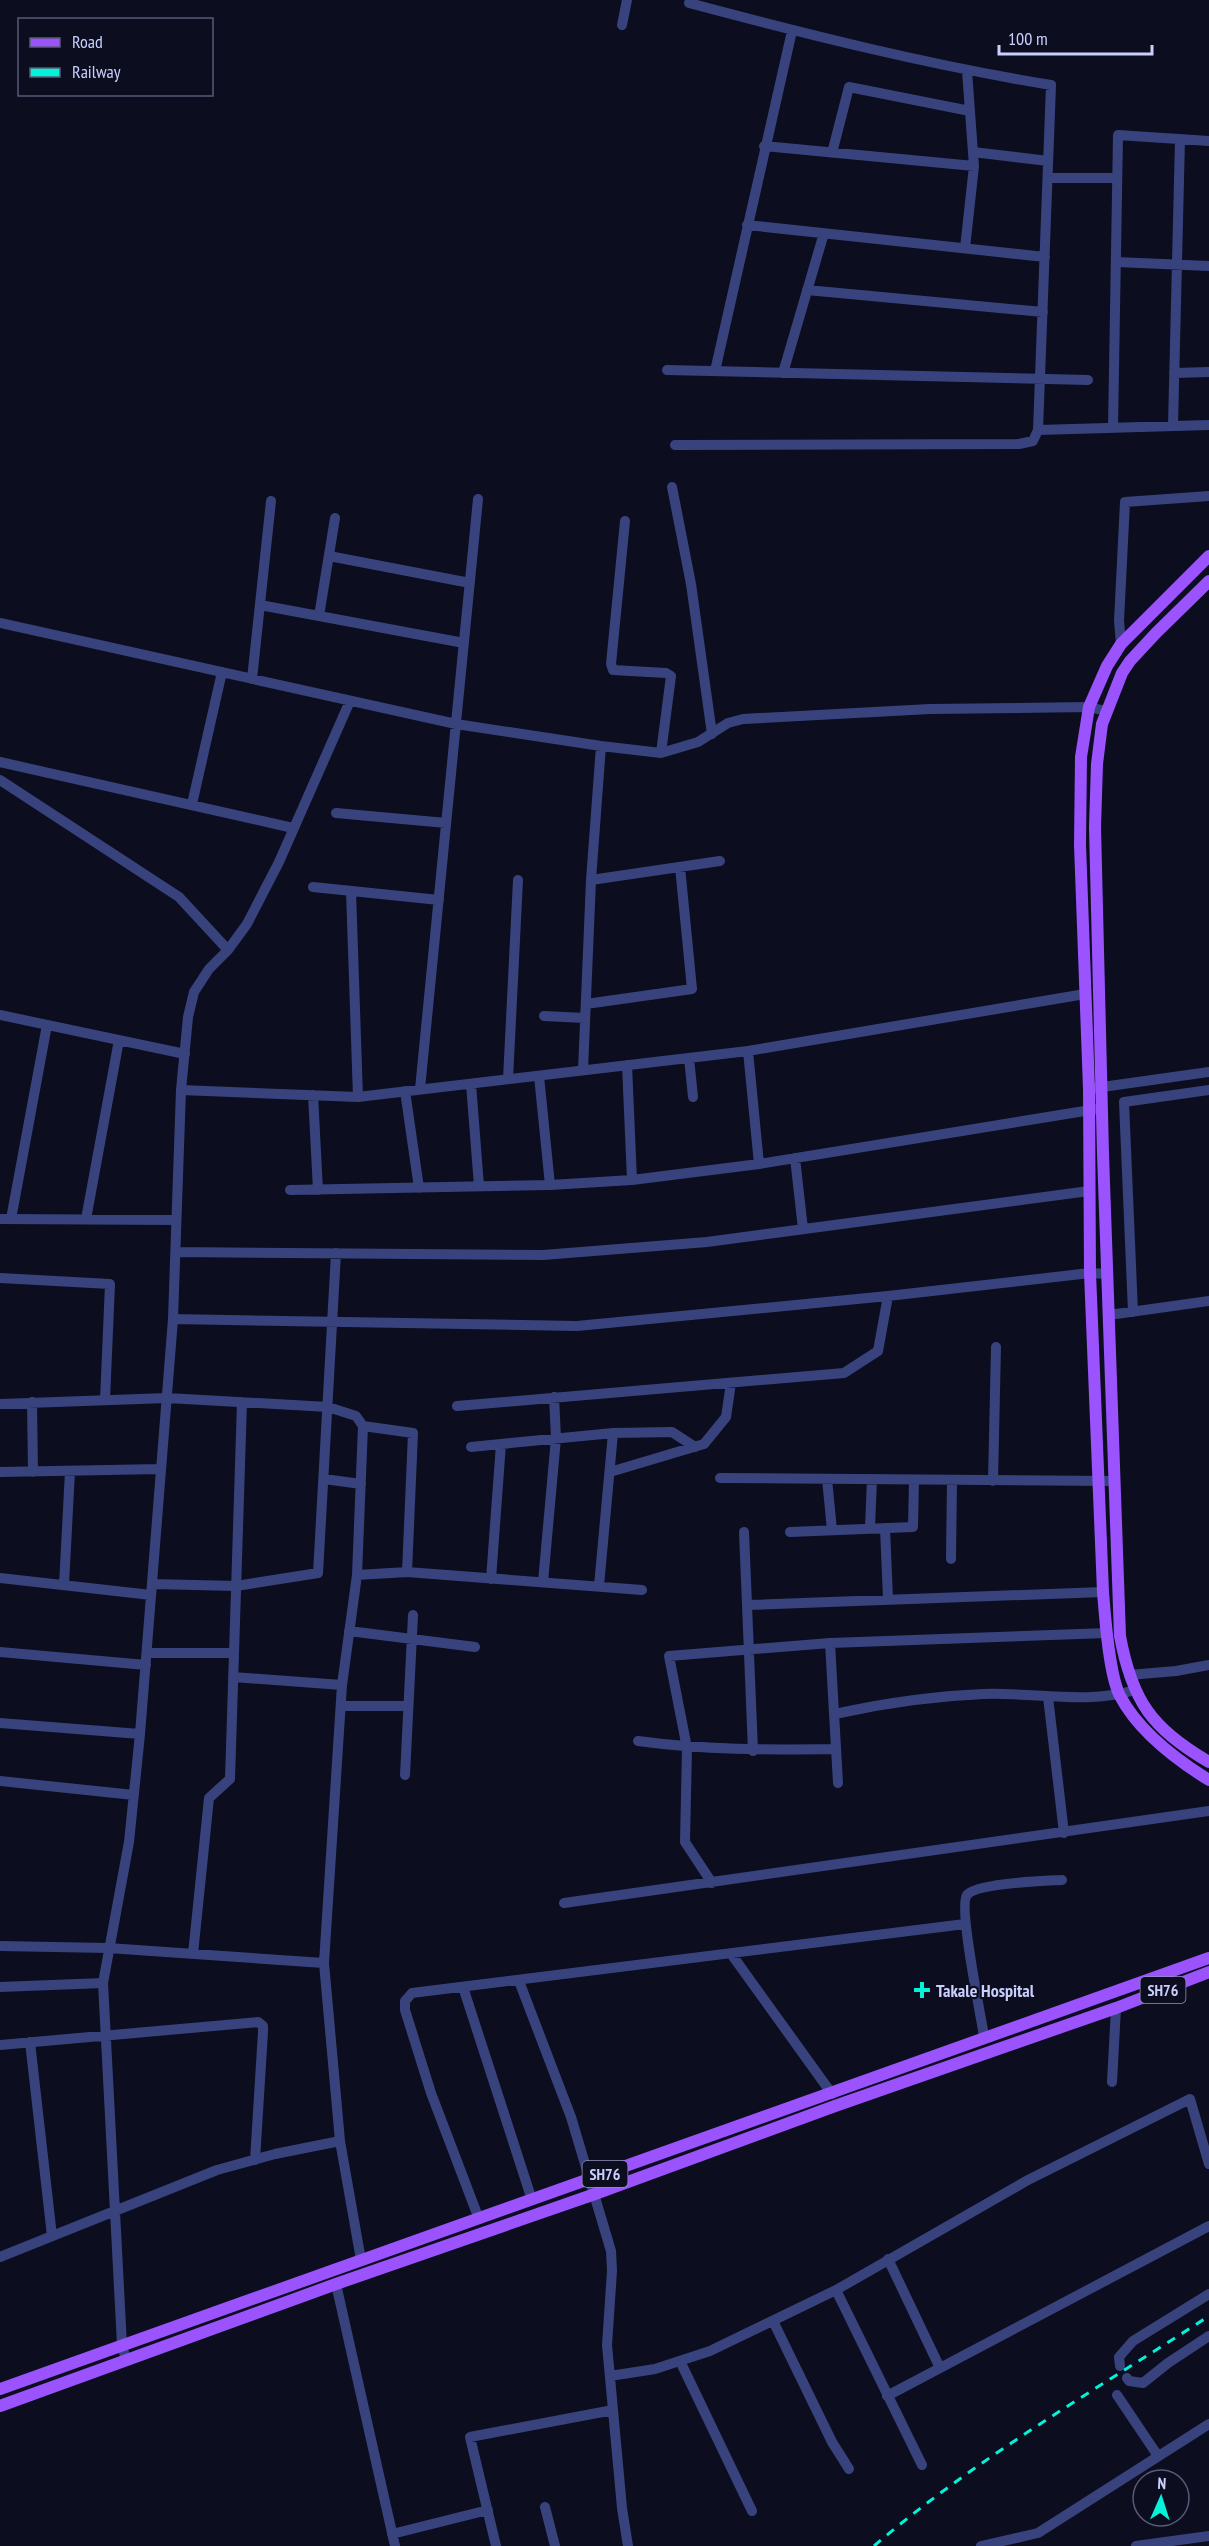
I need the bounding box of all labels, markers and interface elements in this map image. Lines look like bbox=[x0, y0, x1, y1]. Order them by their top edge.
legend bbox=[18, 18, 213, 96]
scale bar bbox=[999, 18, 1152, 56]
text: 100 m bbox=[1008, 27, 1048, 50]
text: Road bbox=[72, 30, 103, 53]
text: Railway bbox=[72, 60, 121, 83]
road number: SH76 bbox=[1140, 1977, 1186, 2003]
place label: Takale Hospital bbox=[936, 1979, 1035, 2002]
marker: Takale Hospital bbox=[913, 1981, 931, 1999]
road number: SH76 bbox=[582, 2161, 628, 2187]
north arrow bbox=[1131, 2468, 1191, 2528]
text: N bbox=[1157, 2473, 1167, 2493]

